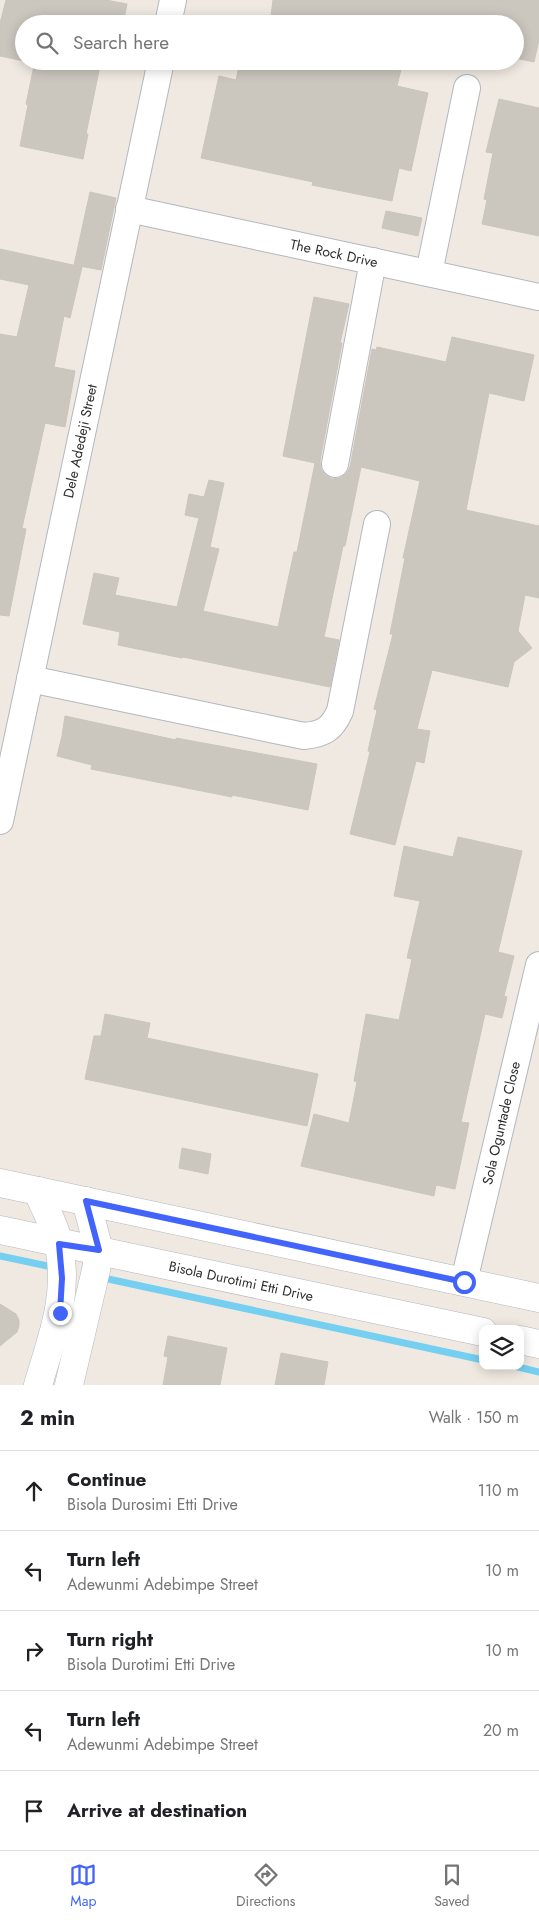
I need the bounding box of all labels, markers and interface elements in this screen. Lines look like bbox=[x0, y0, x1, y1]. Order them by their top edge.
search box bbox=[15, 15, 524, 70]
icon: search bbox=[33, 29, 61, 57]
text: Search here bbox=[73, 29, 169, 56]
street label: The Rock Drive bbox=[288, 234, 380, 272]
street label: Dele Adedeji Street bbox=[58, 382, 102, 500]
street label: Sola Oguntade Close bbox=[477, 1059, 525, 1187]
street label: Bisola Durotimi Etti Drive bbox=[167, 1256, 315, 1306]
route start bbox=[453, 1271, 476, 1294]
route end bbox=[49, 1302, 72, 1325]
map controls bbox=[479, 1325, 524, 1370]
button: layers bbox=[479, 1325, 524, 1370]
text: 2 min bbox=[20, 1403, 75, 1433]
text: Walk · 150 m bbox=[429, 1406, 519, 1429]
text: Continue bbox=[67, 1466, 146, 1493]
icon: ahead bbox=[20, 1477, 48, 1505]
text: 110 m bbox=[478, 1479, 519, 1502]
text: Bisola Durosimi Etti Drive bbox=[67, 1493, 238, 1516]
text: Turn left bbox=[67, 1546, 140, 1573]
icon: left bbox=[20, 1557, 48, 1585]
text: 10 m bbox=[485, 1559, 519, 1582]
text: Adewunmi Adebimpe Street bbox=[67, 1573, 258, 1596]
text: Turn right bbox=[67, 1626, 153, 1653]
icon: right bbox=[20, 1637, 48, 1665]
text: 10 m bbox=[485, 1639, 519, 1662]
text: Bisola Durotimi Etti Drive bbox=[67, 1653, 235, 1676]
text: Turn left bbox=[67, 1706, 140, 1733]
icon: left bbox=[20, 1717, 48, 1745]
text: 20 m bbox=[483, 1719, 519, 1742]
text: Adewunmi Adebimpe Street bbox=[67, 1733, 258, 1756]
icon: arrive bbox=[20, 1797, 48, 1825]
text: Arrive at destination bbox=[67, 1797, 247, 1824]
tab: Map bbox=[69, 1861, 97, 1911]
tab: Directions bbox=[236, 1861, 295, 1911]
tab: Saved bbox=[434, 1861, 470, 1911]

